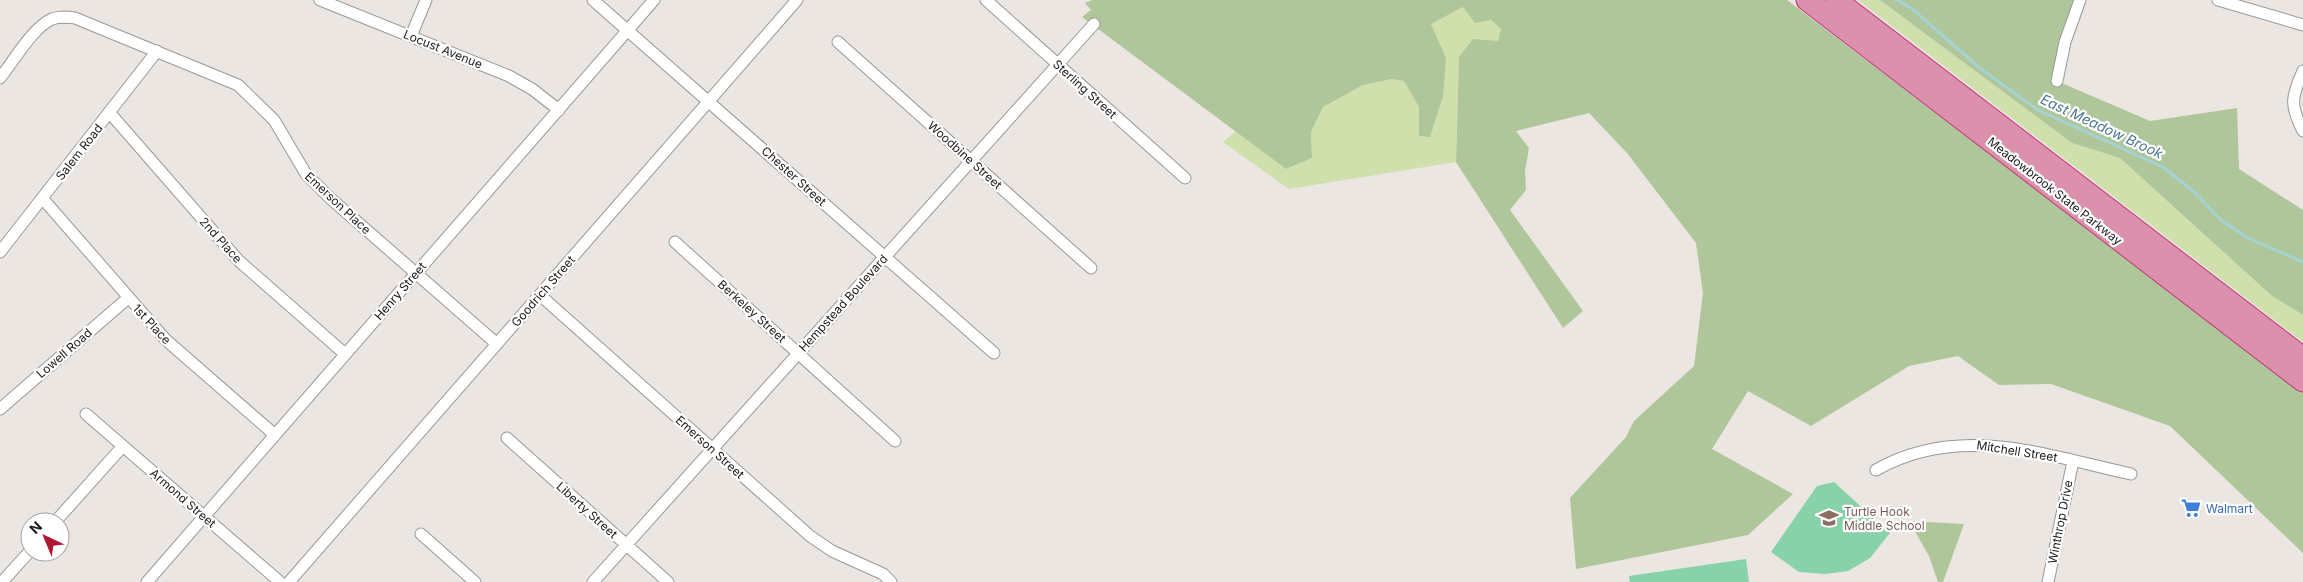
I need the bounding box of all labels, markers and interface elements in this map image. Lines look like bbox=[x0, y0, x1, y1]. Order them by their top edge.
street label: Locust Avenue bbox=[401, 26, 485, 72]
street label: Sterling Street bbox=[1050, 56, 1120, 122]
water label: East Meadow Brook bbox=[2038, 90, 2166, 162]
street label: Woodbine Street bbox=[925, 118, 1005, 192]
street label: Salem Road bbox=[52, 121, 106, 183]
street label: Meadowbrook State Parkway bbox=[1985, 134, 2125, 248]
street label: Chester Street bbox=[759, 143, 829, 209]
street label: Emerson Place bbox=[302, 169, 374, 237]
street label: 2nd Place bbox=[197, 214, 245, 266]
street label: Hempstead Boulevard bbox=[795, 251, 891, 355]
street label: Goodrich Street bbox=[508, 252, 578, 330]
street label: Henry Street bbox=[371, 259, 429, 323]
street label: Berkeley Street bbox=[715, 276, 789, 346]
street label: 1st Place bbox=[130, 301, 174, 347]
street label: Lowell Road bbox=[33, 325, 95, 381]
street label: Emerson Street bbox=[673, 412, 747, 482]
street label: Mitchell Street bbox=[1976, 437, 2059, 465]
street label: Armond Street bbox=[147, 465, 219, 531]
street label: Liberty Street bbox=[553, 479, 621, 541]
street label: Winthrop Drive bbox=[2045, 479, 2075, 565]
supermarket icon: Walmart bbox=[2180, 497, 2202, 519]
place label: Walmart bbox=[2206, 501, 2253, 516]
place label: Turtle Hook Middle School bbox=[1844, 504, 1925, 533]
school or university icon: Turtle Hook Middle School bbox=[1818, 507, 1840, 529]
north arrow bbox=[20, 512, 70, 562]
text: N bbox=[26, 517, 45, 537]

